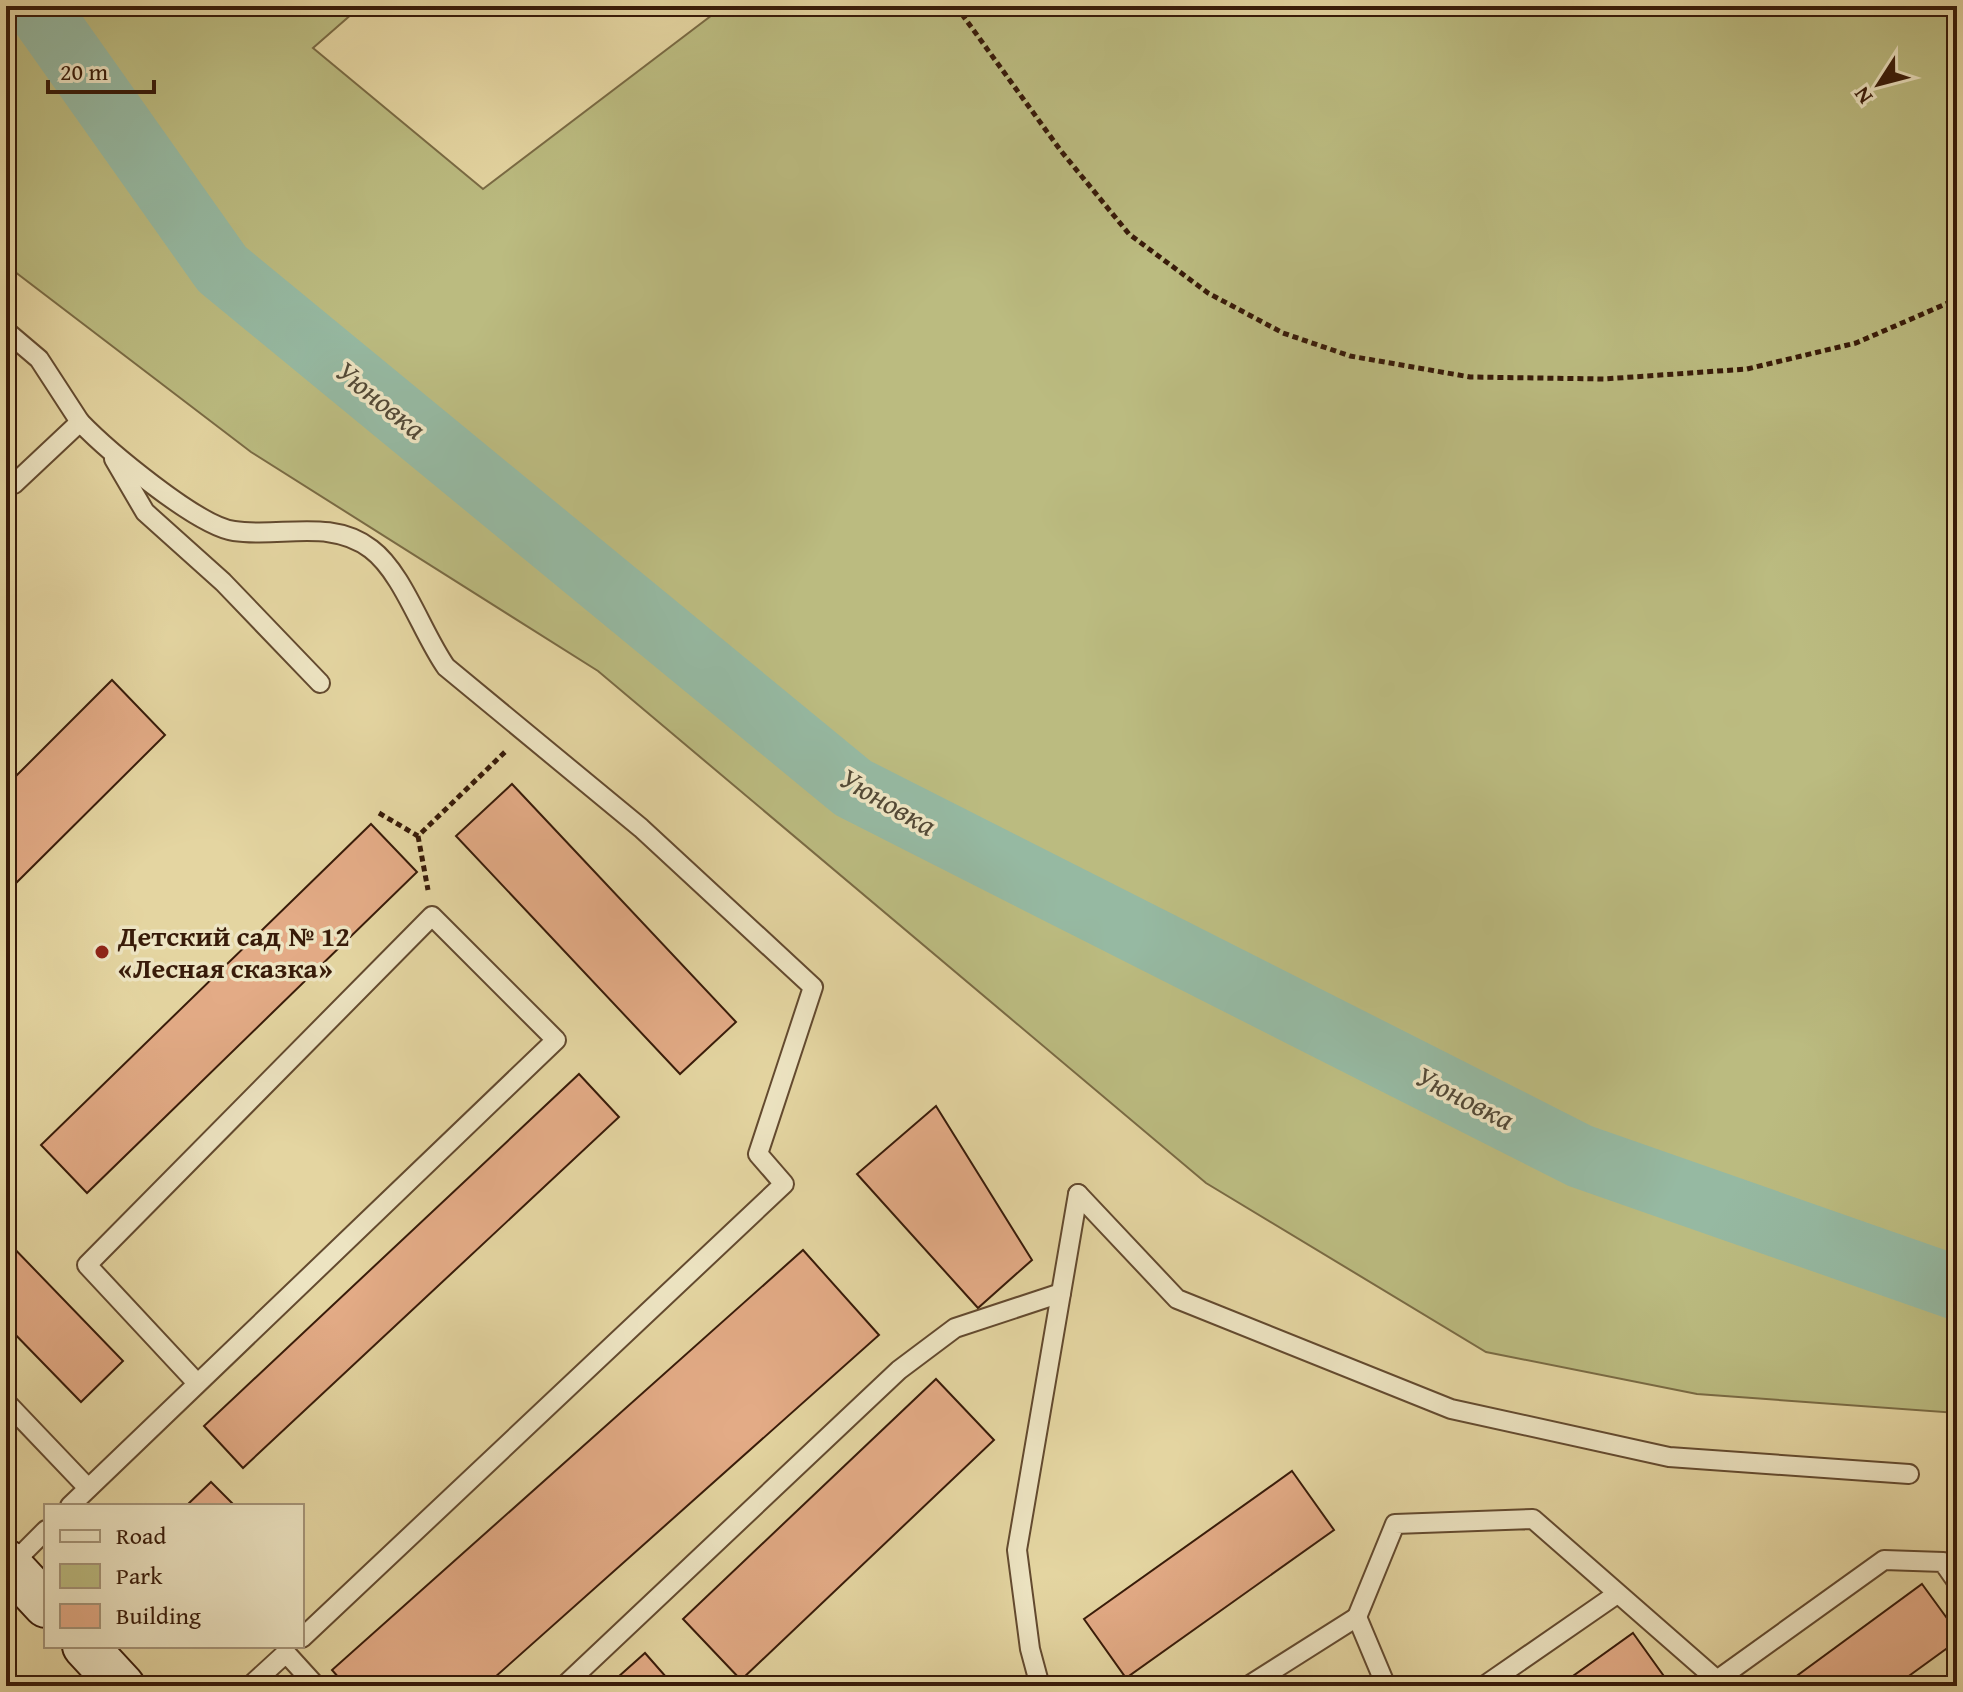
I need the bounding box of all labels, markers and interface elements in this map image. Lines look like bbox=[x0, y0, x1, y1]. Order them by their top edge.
scale bar bbox=[48, 44, 154, 94]
north arrow bbox=[1839, 44, 1919, 124]
text: 20 m bbox=[60, 54, 108, 89]
text: N bbox=[1845, 80, 1880, 111]
water label: Уюновка bbox=[327, 349, 436, 450]
water label: Уюновка bbox=[832, 756, 945, 847]
place label: Детский сад № 12 «Лесная сказка» bbox=[117, 915, 350, 988]
marker: Детский сад № 12 «Лесная сказка» bbox=[93, 943, 111, 961]
water label: Уюновка bbox=[1409, 1054, 1522, 1141]
legend bbox=[44, 1504, 304, 1648]
text: Road bbox=[116, 1518, 166, 1553]
text: Park bbox=[116, 1558, 163, 1593]
text: Building bbox=[116, 1598, 201, 1633]

